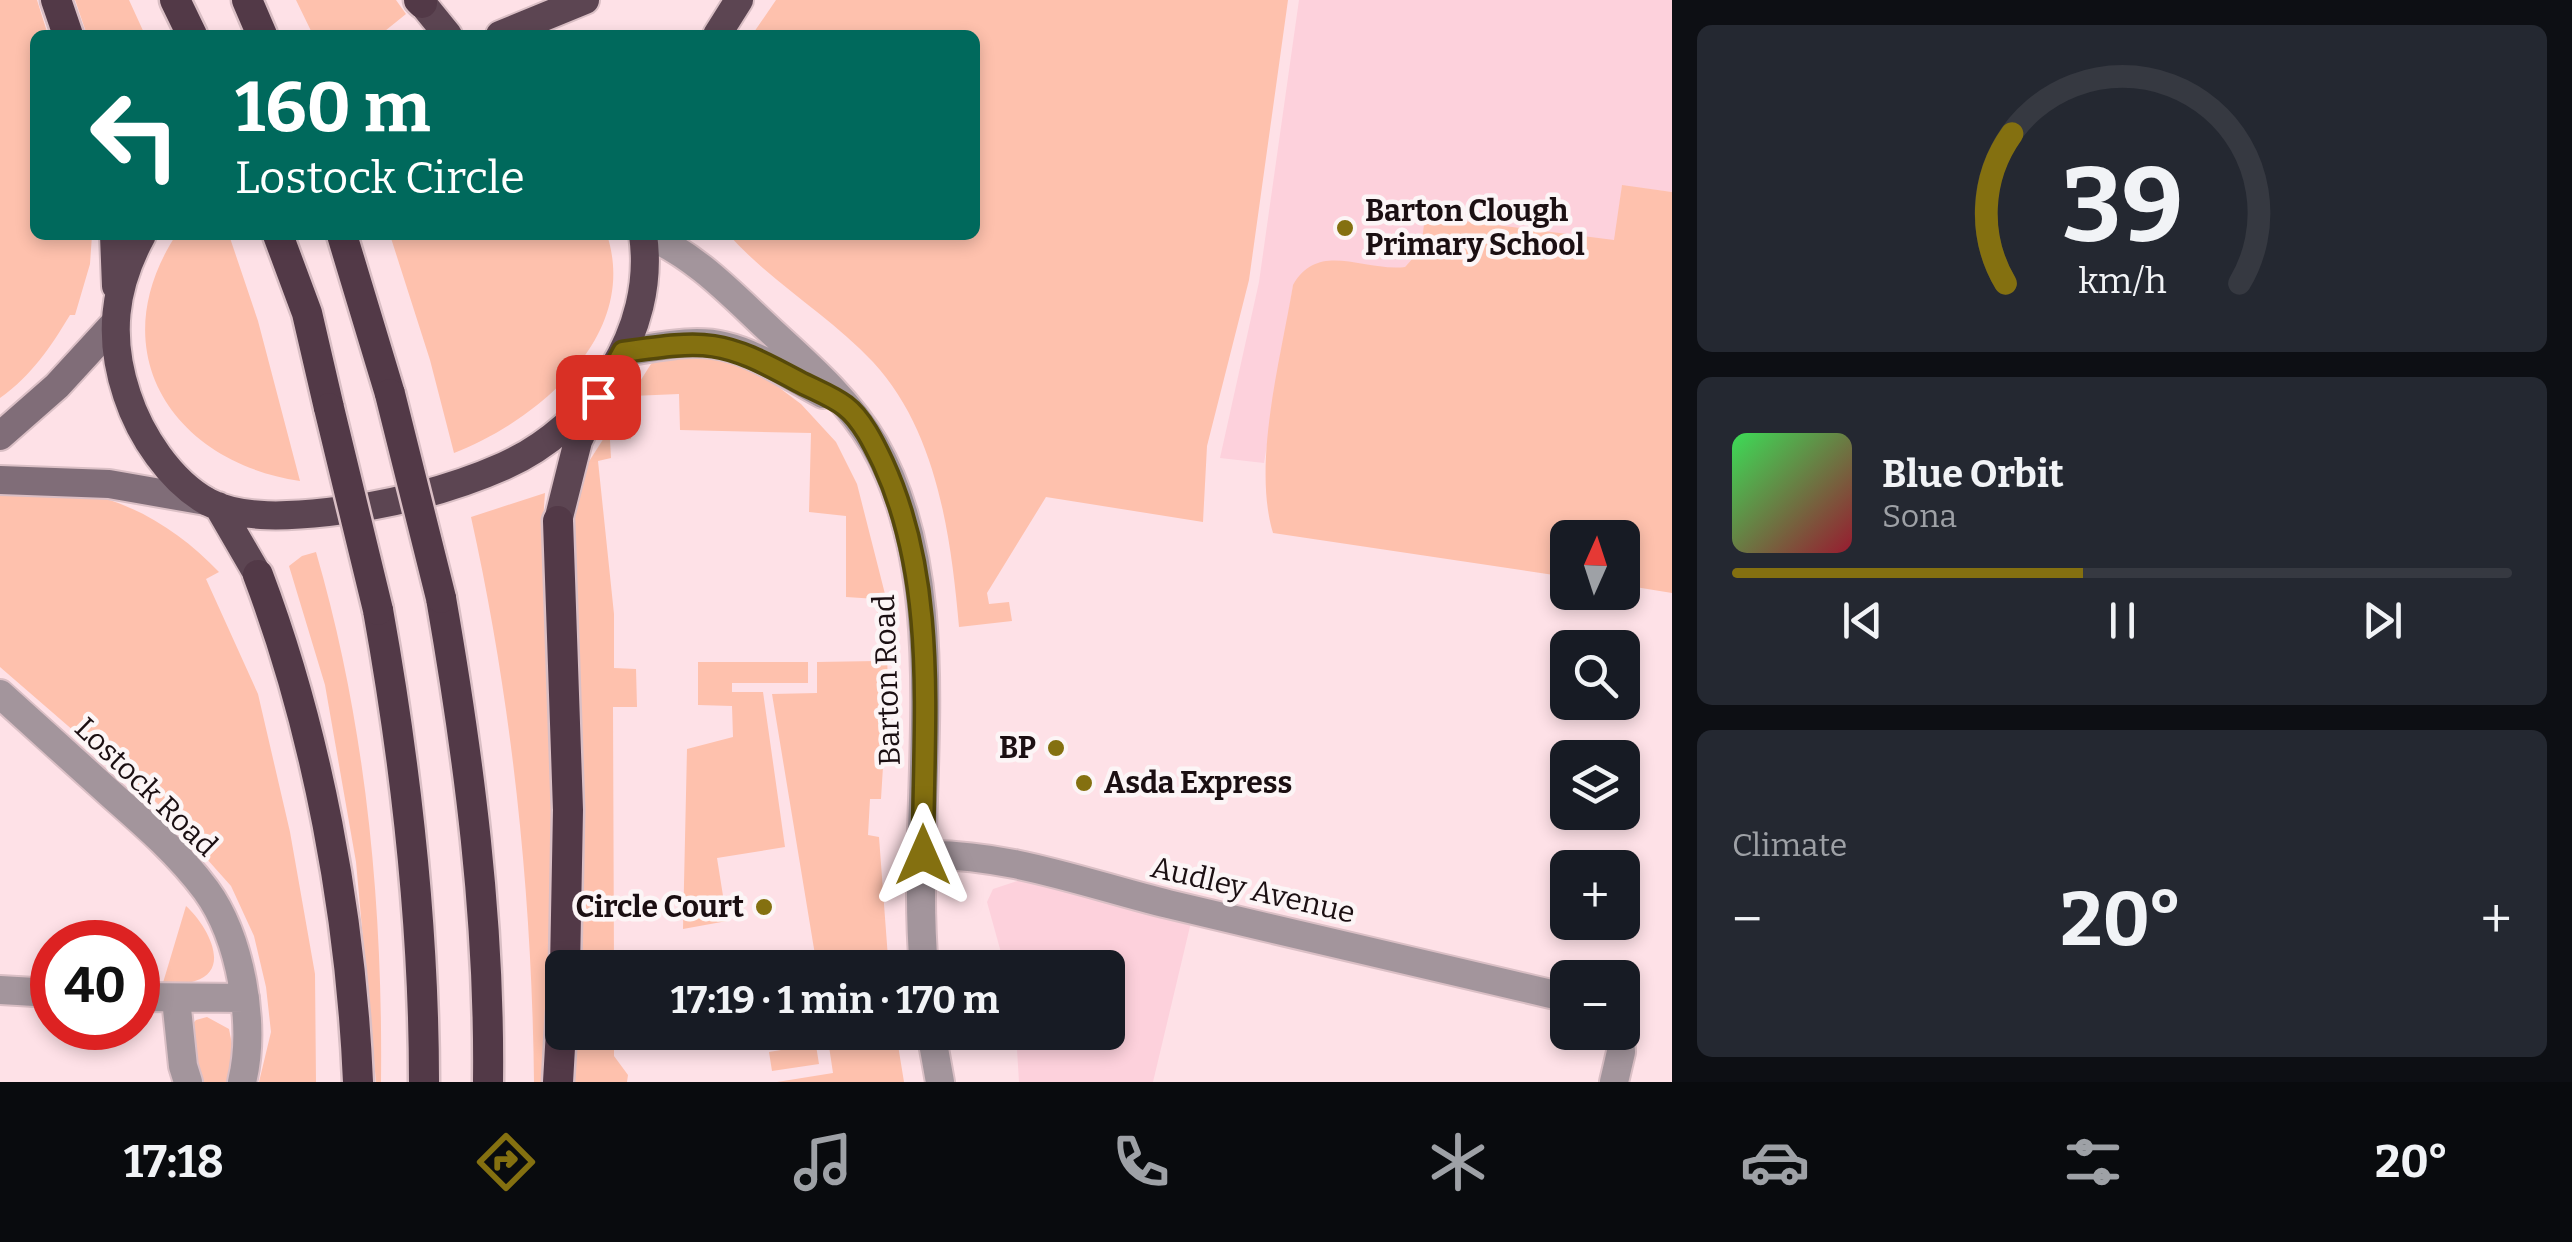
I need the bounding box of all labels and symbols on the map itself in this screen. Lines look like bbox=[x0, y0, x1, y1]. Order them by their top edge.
place label: Barton Clough Primary School bbox=[1365, 193, 1585, 263]
marker: Barton Clough Primary School bbox=[1334, 217, 1356, 239]
pin bbox=[556, 355, 641, 440]
north arrow bbox=[1550, 520, 1640, 610]
street label: Barton Road bbox=[866, 593, 908, 766]
street label: Lostock Road bbox=[67, 710, 225, 864]
place label: BP bbox=[999, 730, 1036, 766]
marker: BP bbox=[1045, 737, 1067, 759]
place label: Asda Express bbox=[1104, 765, 1292, 801]
marker: Asda Express bbox=[1073, 772, 1095, 794]
position arrow bbox=[871, 803, 975, 907]
street label: Audley Avenue bbox=[1147, 849, 1359, 931]
place label: Circle Court bbox=[576, 889, 744, 925]
marker: Circle Court bbox=[753, 896, 775, 918]
speed limit sign: 40 bbox=[30, 920, 160, 1050]

